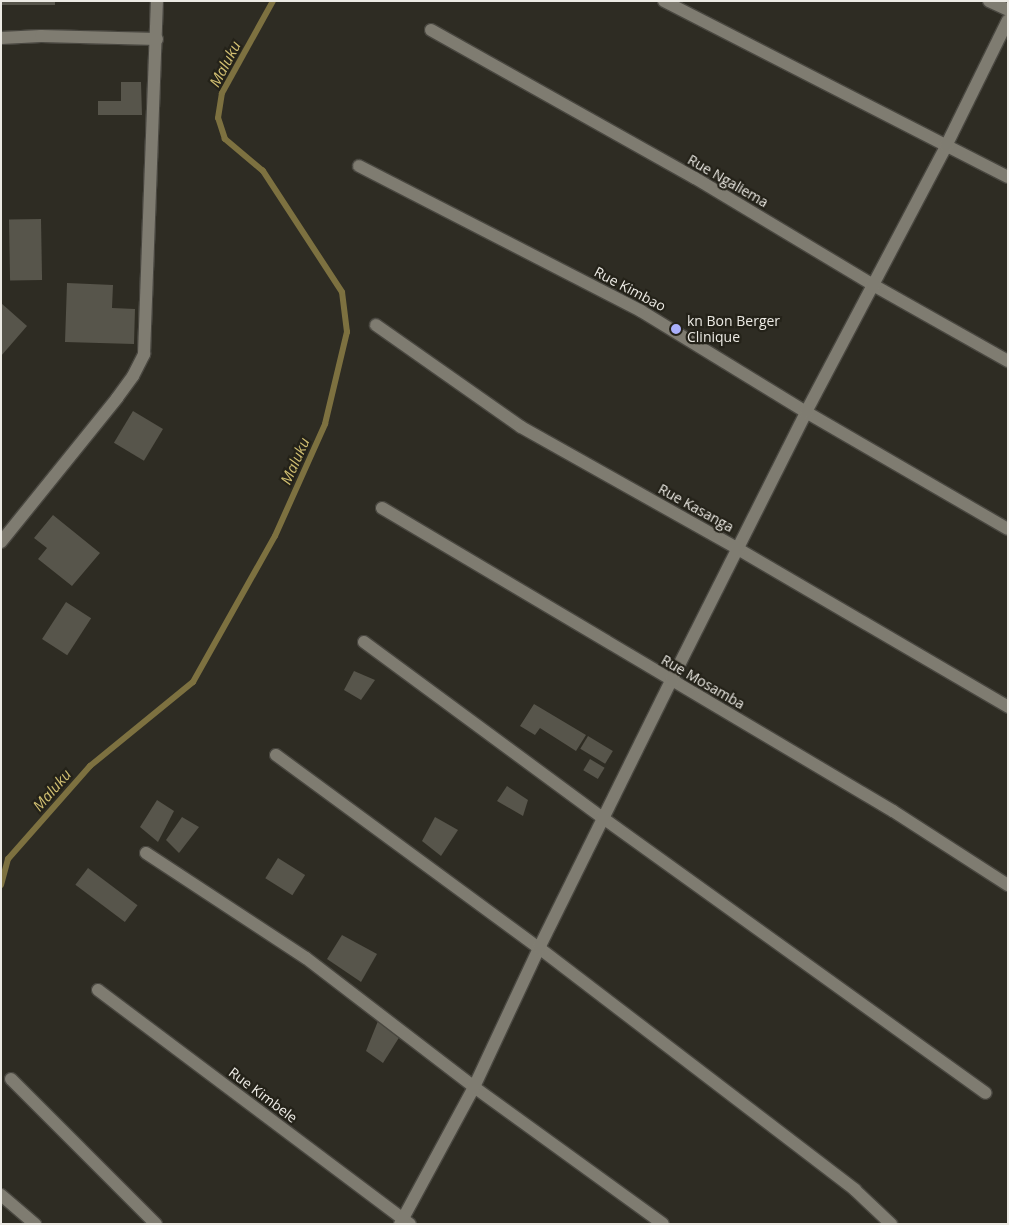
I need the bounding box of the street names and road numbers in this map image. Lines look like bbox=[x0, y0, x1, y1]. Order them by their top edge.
street label: Rue Ngaliema bbox=[685, 151, 771, 211]
street label: Rue Kimbao bbox=[591, 263, 669, 315]
street label: Rue Kasanga bbox=[655, 480, 737, 536]
street label: Rue Mosamba bbox=[658, 651, 748, 713]
street label: Rue Kimbele bbox=[225, 1064, 301, 1126]

